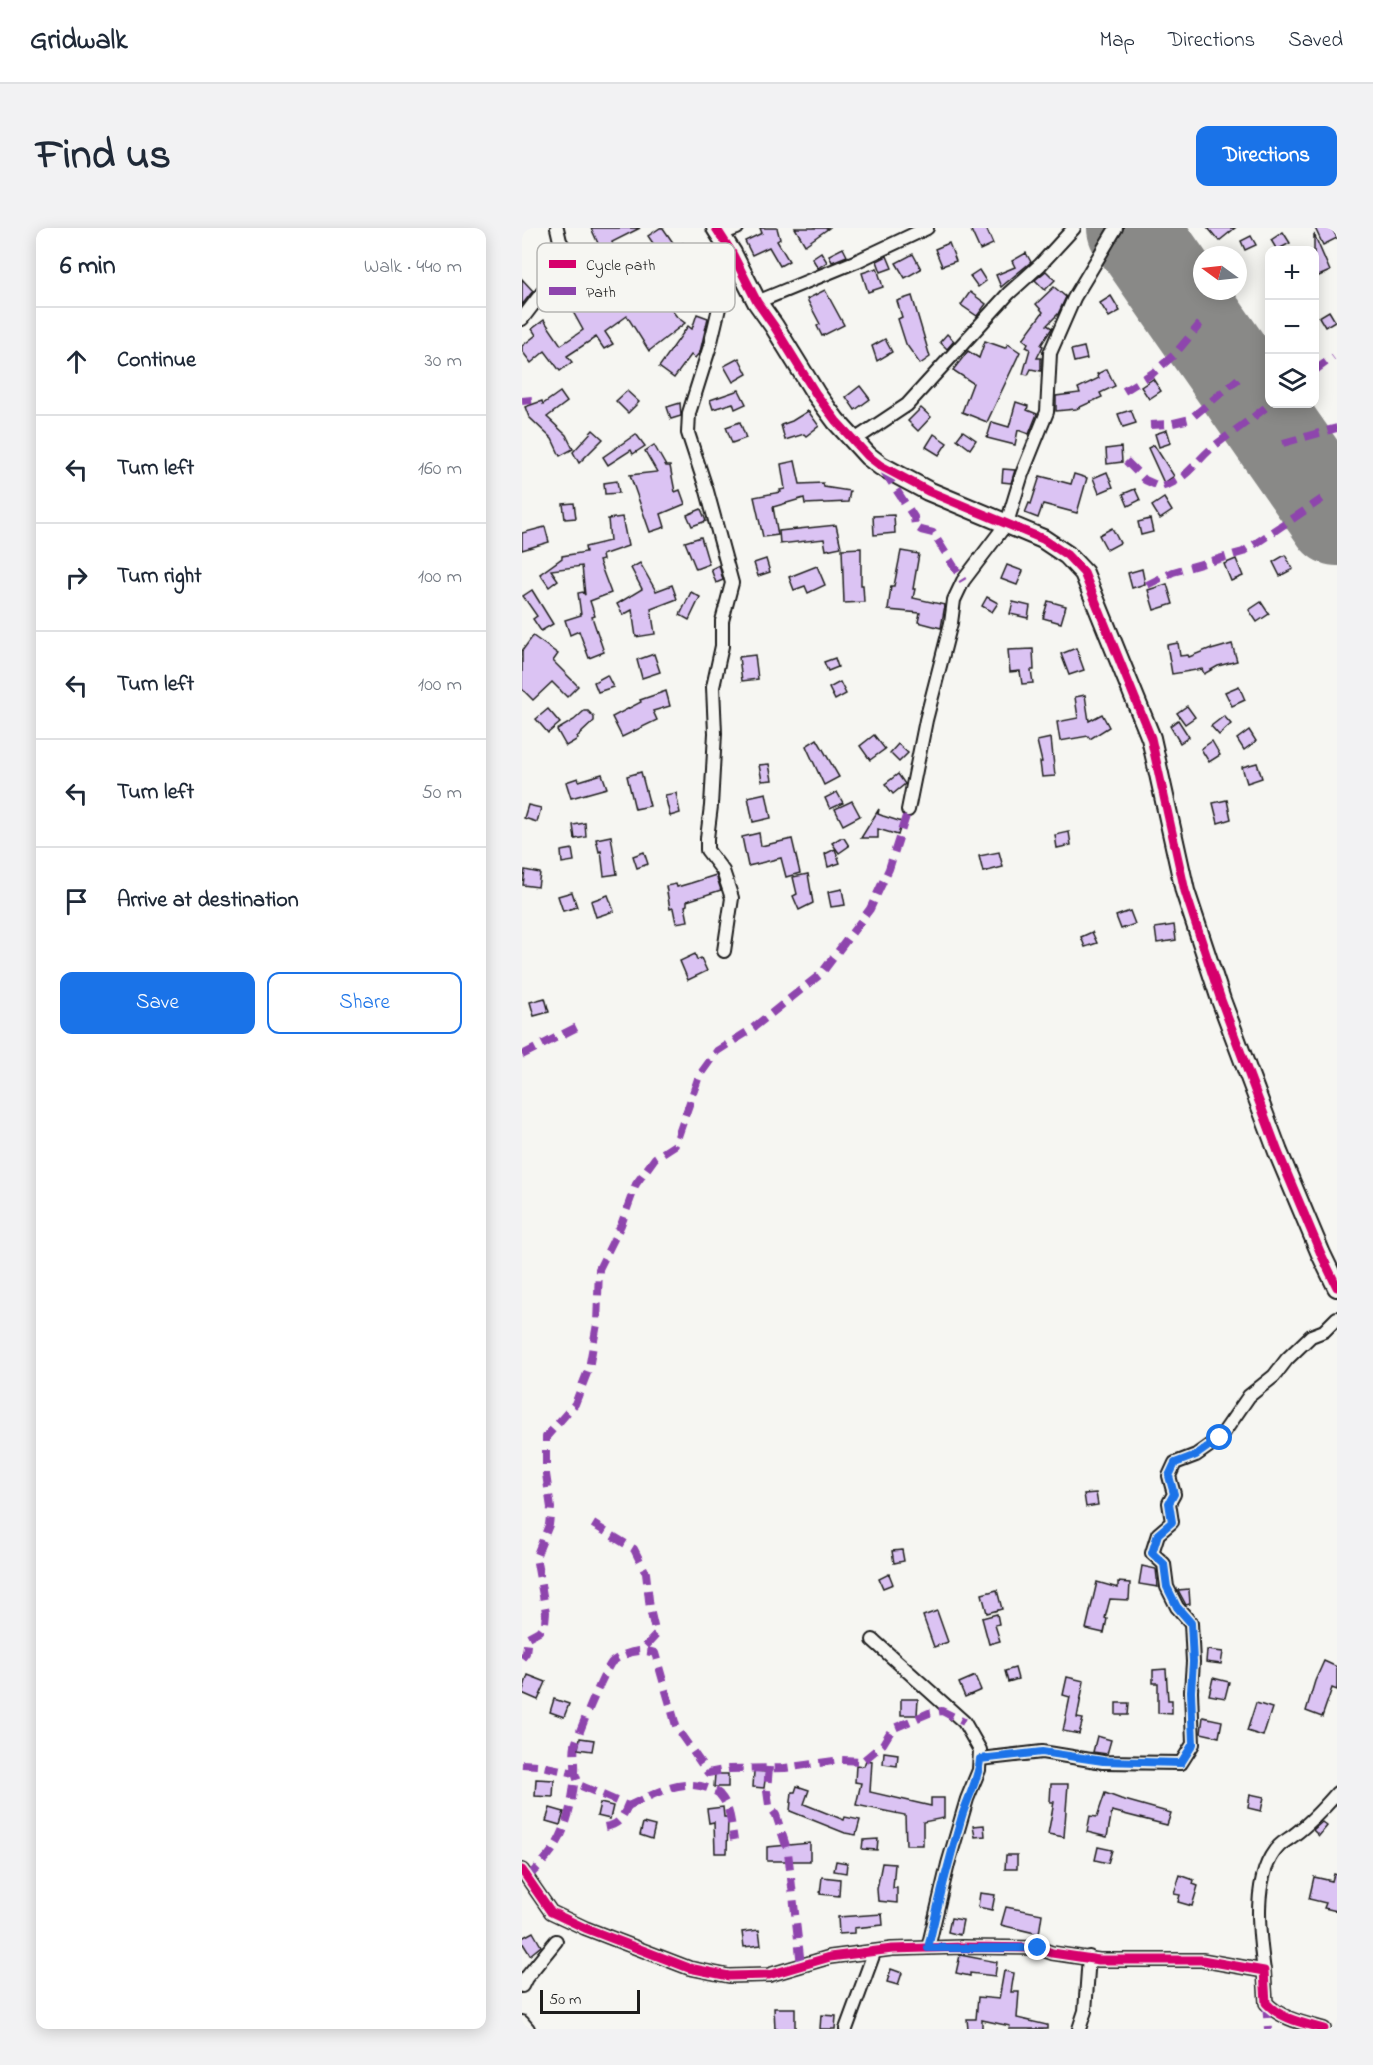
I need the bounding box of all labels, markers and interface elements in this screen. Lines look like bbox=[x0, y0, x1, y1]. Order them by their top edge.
text: Gridwalk bbox=[30, 21, 127, 62]
text: Map bbox=[1099, 26, 1135, 56]
text: Directions bbox=[1168, 26, 1255, 56]
text: Saved bbox=[1288, 26, 1343, 56]
text: Find us bbox=[36, 126, 171, 187]
button: Directions bbox=[1196, 126, 1337, 186]
legend bbox=[537, 243, 735, 312]
north arrow bbox=[1193, 246, 1247, 300]
map controls bbox=[1265, 246, 1319, 408]
button: + bbox=[1265, 246, 1319, 300]
text: 6 min bbox=[60, 248, 116, 286]
text: Walk · 440 m bbox=[364, 253, 462, 282]
text: Cycle path bbox=[586, 254, 655, 278]
text: Path bbox=[586, 281, 616, 305]
button: − bbox=[1265, 300, 1319, 354]
icon: ahead bbox=[60, 345, 93, 378]
text: Continue bbox=[117, 345, 196, 377]
text: 30 m bbox=[425, 347, 462, 376]
button: layers bbox=[1265, 354, 1319, 408]
icon: left bbox=[60, 453, 93, 486]
text: Turn left bbox=[117, 453, 194, 485]
text: 160 m bbox=[418, 455, 462, 484]
icon: right bbox=[60, 561, 93, 594]
text: Turn right bbox=[117, 561, 202, 593]
text: 100 m bbox=[418, 563, 462, 592]
icon: left bbox=[60, 669, 93, 702]
text: Turn left bbox=[117, 669, 194, 701]
text: 100 m bbox=[418, 671, 462, 700]
icon: left bbox=[60, 777, 93, 810]
text: Turn left bbox=[117, 777, 194, 809]
text: 50 m bbox=[421, 779, 462, 808]
icon: arrive bbox=[60, 885, 93, 918]
text: Arrive at destination bbox=[117, 885, 299, 917]
button: Save bbox=[60, 972, 255, 1034]
button: Share bbox=[267, 972, 462, 1034]
route start bbox=[1206, 1424, 1232, 1450]
route end bbox=[1024, 1934, 1050, 1960]
scale bar bbox=[540, 1987, 640, 2014]
text: 50 m bbox=[549, 1988, 581, 2012]

